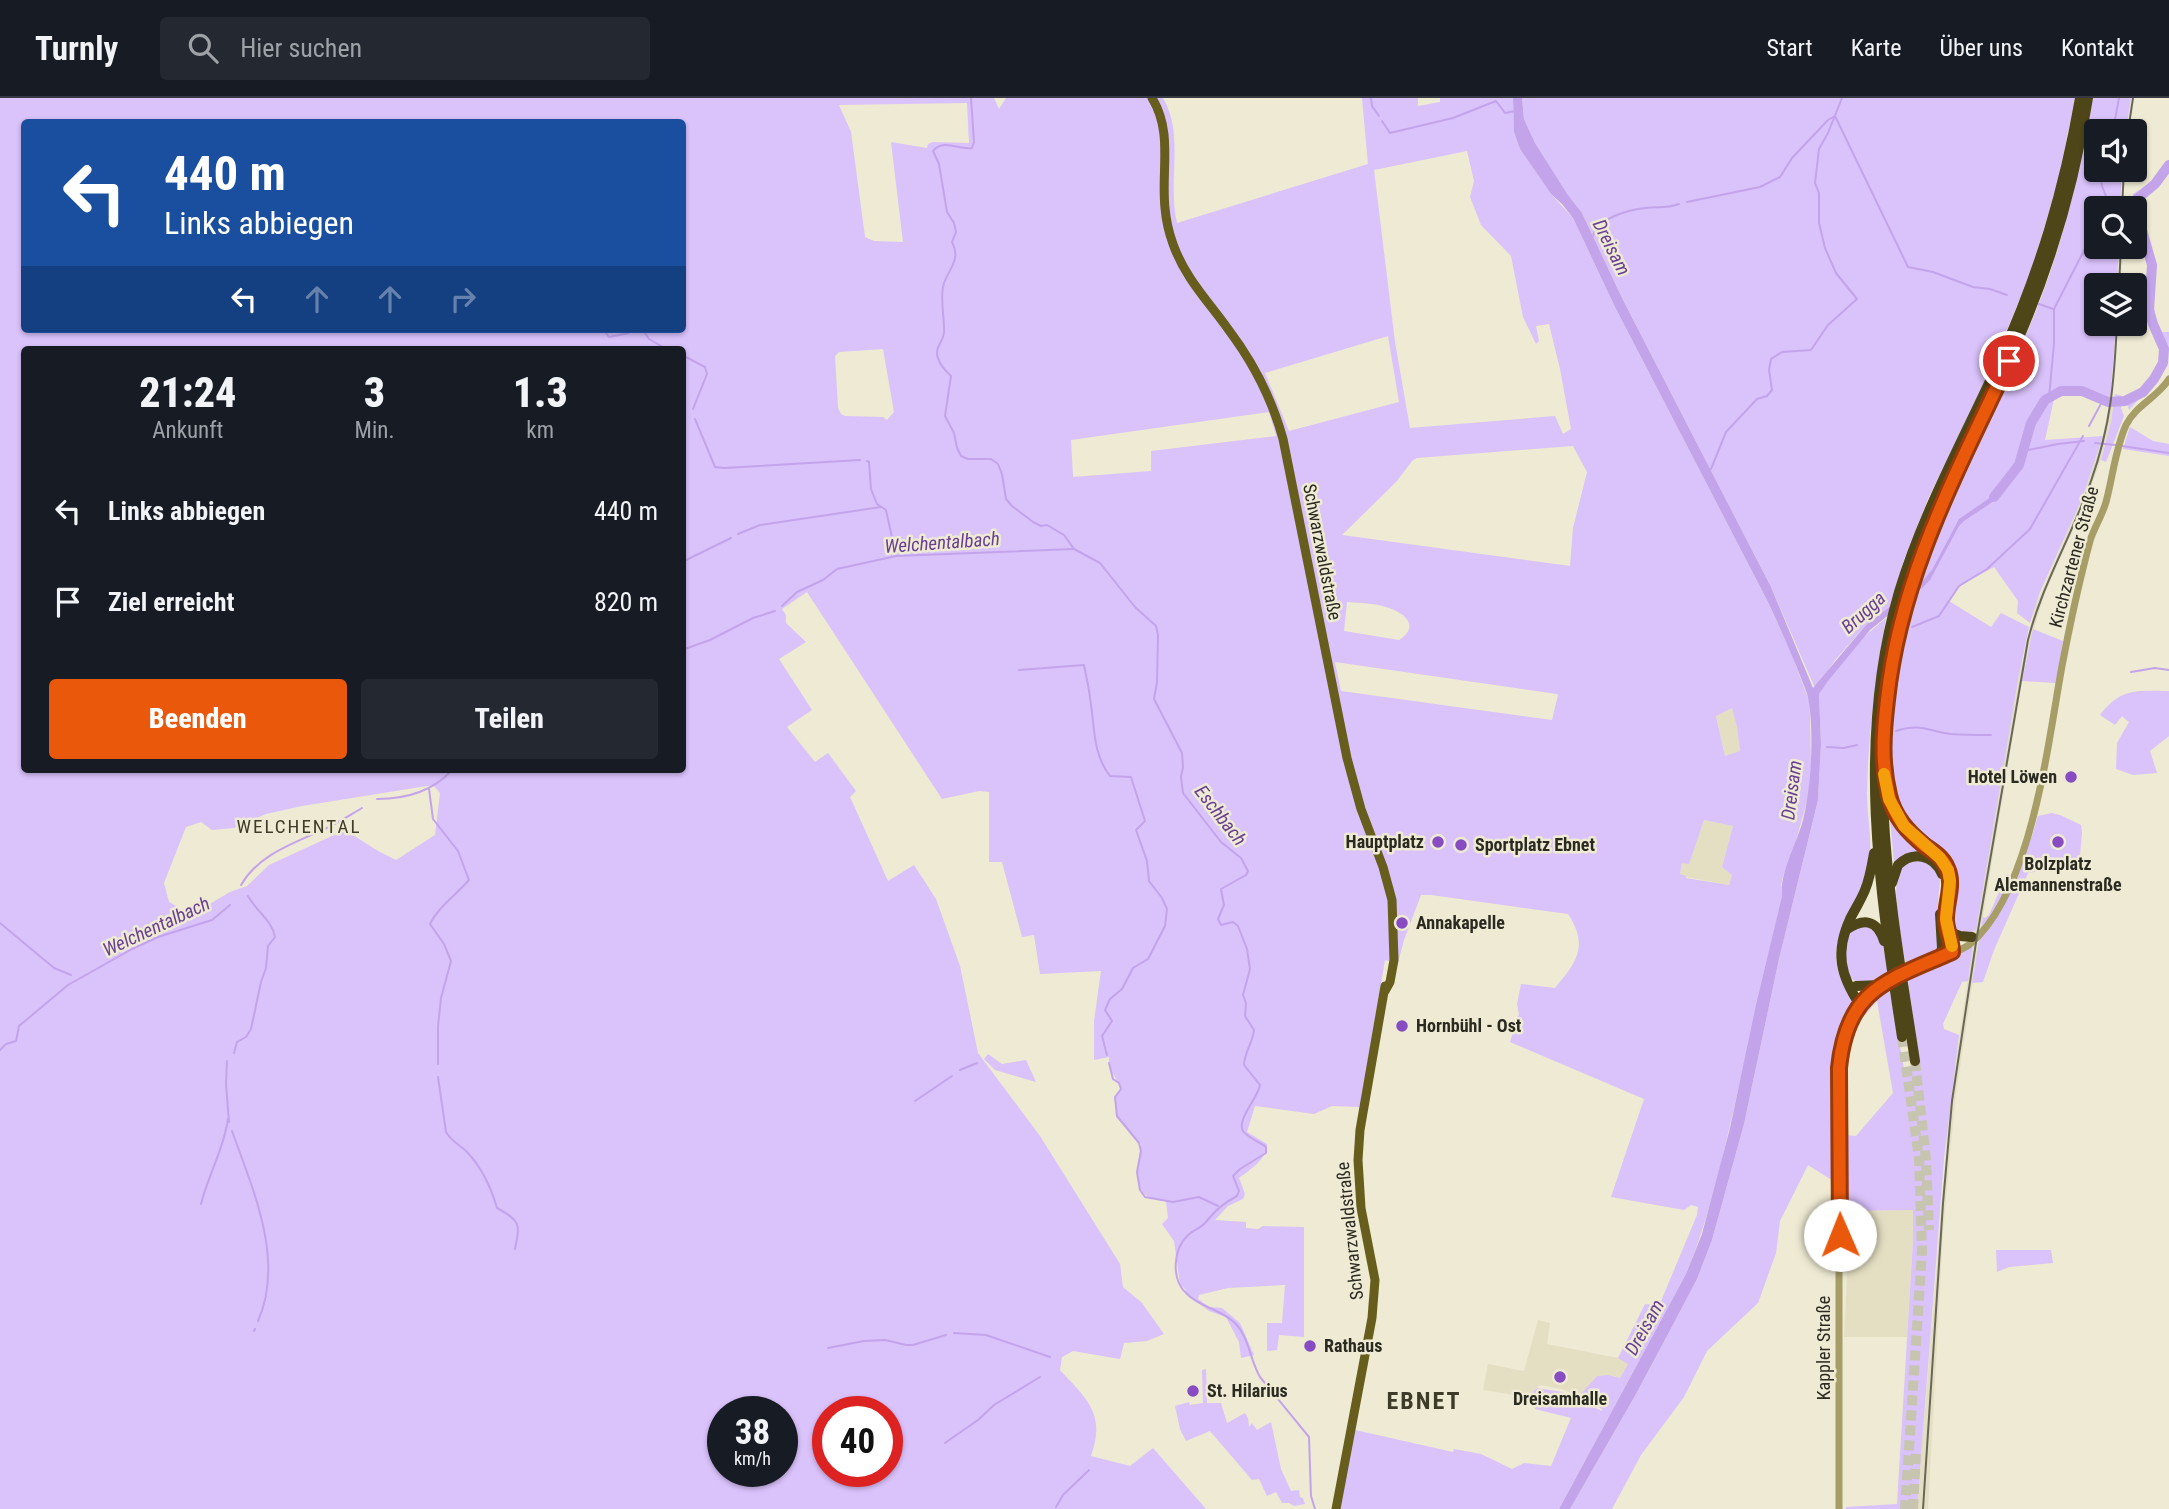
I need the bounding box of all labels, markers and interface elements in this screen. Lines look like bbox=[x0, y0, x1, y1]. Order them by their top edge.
search box bbox=[160, 17, 650, 80]
text: Turnly bbox=[35, 29, 118, 68]
icon: search bbox=[184, 29, 222, 67]
text: Hier suchen bbox=[240, 33, 362, 63]
text: Start bbox=[1767, 34, 1813, 62]
text: Karte bbox=[1851, 34, 1901, 62]
text: Über uns bbox=[1939, 34, 2023, 62]
text: Kontakt bbox=[2061, 34, 2134, 62]
map controls bbox=[2084, 119, 2147, 336]
button: sound bbox=[2084, 119, 2147, 182]
text: 440 m bbox=[164, 145, 286, 202]
icon: left bbox=[49, 147, 140, 238]
button: search bbox=[2084, 196, 2147, 259]
text: Links abbiegen bbox=[164, 204, 354, 242]
water label: Dreisam bbox=[1588, 215, 1635, 279]
button: layers bbox=[2084, 273, 2147, 336]
icon: left bbox=[225, 280, 263, 318]
icon: ahead bbox=[298, 280, 336, 318]
icon: ahead bbox=[371, 280, 409, 318]
icon: right bbox=[444, 280, 482, 318]
pin bbox=[1979, 331, 2039, 391]
icon: arrive bbox=[1990, 342, 2028, 380]
text: 21:24 bbox=[139, 368, 236, 417]
text: 3 bbox=[364, 368, 385, 417]
text: 1.3 bbox=[513, 368, 568, 417]
text: Ankunft bbox=[152, 417, 223, 444]
text: Min. bbox=[355, 417, 394, 444]
text: km bbox=[526, 417, 554, 444]
street label: Schwarzwaldstraße bbox=[1299, 482, 1346, 622]
street label: Kirchzartener Straße bbox=[2045, 484, 2102, 630]
icon: left bbox=[49, 492, 87, 530]
text: Links abbiegen bbox=[108, 496, 265, 526]
text: 440 m bbox=[594, 496, 658, 526]
water label: Welchentalbach bbox=[884, 527, 1000, 558]
icon: arrive bbox=[49, 583, 87, 621]
text: Ziel erreicht bbox=[108, 587, 234, 617]
text: 820 m bbox=[594, 587, 658, 617]
water label: Brugga bbox=[1836, 587, 1890, 638]
button: Beenden bbox=[49, 679, 347, 759]
button: Teilen bbox=[361, 679, 658, 759]
water label: Dreisam bbox=[1776, 759, 1807, 821]
place label: Hotel Löwen bbox=[1968, 766, 2057, 787]
marker: Hotel Löwen bbox=[2063, 769, 2079, 785]
water label: Eschbach bbox=[1190, 781, 1251, 850]
district label: WELCHENTAL bbox=[236, 815, 362, 838]
place label: Hauptplatz bbox=[1346, 831, 1424, 852]
marker: Hauptplatz bbox=[1430, 834, 1446, 850]
place label: Sportplatz Ebnet bbox=[1475, 834, 1595, 855]
marker: Bolzplatz Alemannenstraße bbox=[2050, 834, 2066, 850]
marker: Sportplatz Ebnet bbox=[1453, 837, 1469, 853]
place label: Bolzplatz Alemannenstraße bbox=[1994, 853, 2122, 895]
water label: Welchentalbach bbox=[99, 892, 213, 961]
place label: Annakapelle bbox=[1416, 912, 1505, 933]
marker: Annakapelle bbox=[1394, 915, 1410, 931]
place label: Hornbühl - Ost bbox=[1416, 1015, 1522, 1036]
marker: Hornbühl - Ost bbox=[1394, 1018, 1410, 1034]
street label: Schwarzwaldstraße bbox=[1332, 1161, 1367, 1301]
position arrow bbox=[1803, 1198, 1877, 1272]
water label: Dreisam bbox=[1620, 1295, 1669, 1359]
street label: Kappler Straße bbox=[1813, 1296, 1834, 1400]
place label: Rathaus bbox=[1324, 1335, 1382, 1356]
marker: Rathaus bbox=[1302, 1338, 1318, 1354]
marker: Dreisamhalle bbox=[1552, 1369, 1568, 1385]
place label: St. Hilarius bbox=[1207, 1380, 1288, 1401]
marker: St. Hilarius bbox=[1185, 1383, 1201, 1399]
district label: EBNET bbox=[1387, 1387, 1461, 1415]
place label: Dreisamhalle bbox=[1513, 1388, 1607, 1409]
speed limit sign: 40 bbox=[812, 1396, 903, 1487]
text: 38 bbox=[735, 1412, 770, 1453]
text: km/h bbox=[734, 1448, 771, 1469]

